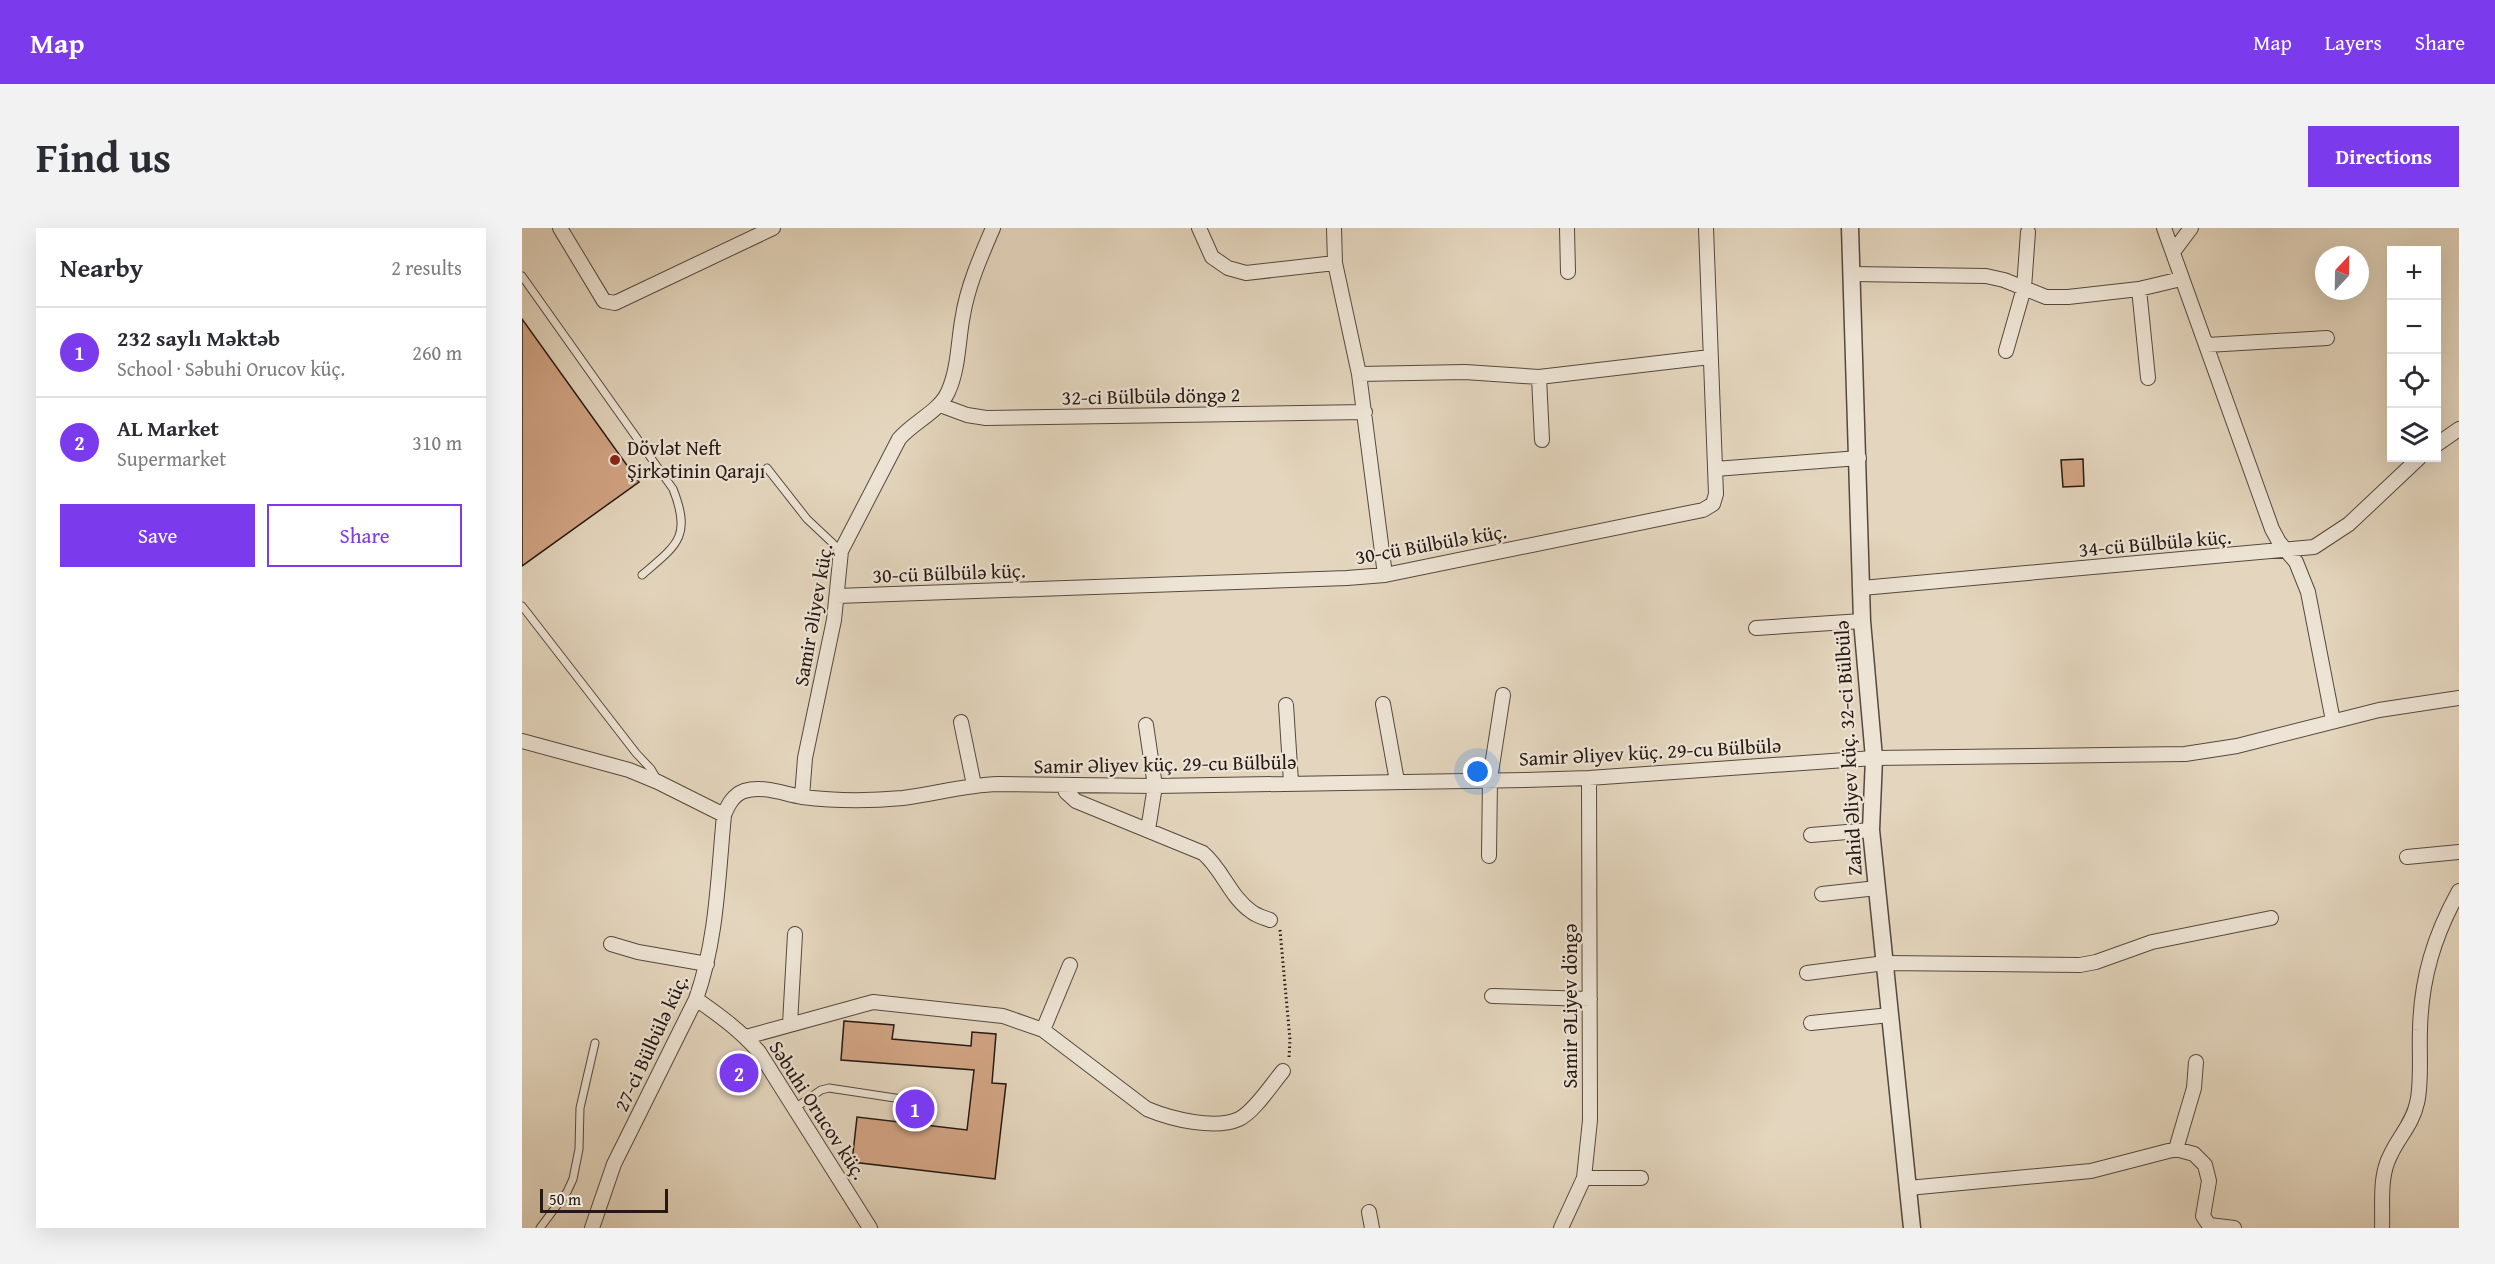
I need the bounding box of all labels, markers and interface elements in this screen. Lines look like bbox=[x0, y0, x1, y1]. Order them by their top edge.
text: Map bbox=[30, 22, 84, 63]
text: Map bbox=[2253, 27, 2292, 58]
text: Layers bbox=[2325, 27, 2382, 58]
text: Share bbox=[2415, 27, 2465, 58]
text: Find us bbox=[36, 126, 171, 187]
button: Directions bbox=[2308, 126, 2459, 187]
north arrow bbox=[2315, 246, 2369, 300]
map controls bbox=[2387, 246, 2441, 462]
button: + bbox=[2387, 246, 2441, 300]
text: Nearby bbox=[60, 248, 143, 287]
text: 2 results bbox=[391, 253, 462, 282]
button: − bbox=[2387, 300, 2441, 354]
text: 232 saylı Məktəb bbox=[117, 322, 280, 354]
text: 1 bbox=[74, 338, 85, 367]
text: 260 m bbox=[412, 338, 462, 367]
text: School · Səbuhi Orucov küç. bbox=[117, 354, 345, 383]
button: locate bbox=[2387, 354, 2441, 408]
street label: 32-ci Bülbülə döngə 2 bbox=[1061, 379, 1241, 412]
button: layers bbox=[2387, 408, 2441, 462]
text: AL Market bbox=[117, 412, 219, 444]
text: 2 bbox=[74, 428, 85, 457]
text: 310 m bbox=[412, 428, 462, 457]
place label: Dövlət Neft Şirkətinin Qarajı bbox=[627, 433, 766, 485]
text: Supermarket bbox=[117, 444, 226, 473]
marker: Dövlət Neft Şirkətinin Qarajı bbox=[608, 453, 622, 467]
button: Save bbox=[60, 504, 255, 567]
button: Share bbox=[267, 504, 462, 567]
street label: 30-cü Bülbülə küç. bbox=[1353, 516, 1509, 571]
street label: 34-cü Bülbülə küç. bbox=[2077, 521, 2233, 564]
street label: Samir Əliyev küç. bbox=[786, 541, 839, 688]
street label: 30-cü Bülbülə küç. bbox=[872, 555, 1026, 590]
street label: Zahid Əliyev küç. 32-ci Bülbülə bbox=[1826, 620, 1869, 876]
street label: Samir Əliyev küç. 29-cu Bülbülə bbox=[1518, 730, 1782, 773]
street label: Samir Əliyev küç. 29-cu Bülbülə bbox=[1033, 747, 1297, 780]
your location bbox=[1463, 757, 1492, 786]
street label: Samir ƏLiyev döngə bbox=[1555, 924, 1584, 1088]
street label: 27-ci Bülbülə küç. bbox=[606, 970, 695, 1116]
street label: Səbuhi Orucov küç. bbox=[763, 1035, 874, 1185]
pin: 2 bbox=[720, 1050, 758, 1096]
pin: 1 bbox=[896, 1086, 934, 1132]
scale bar bbox=[540, 1186, 668, 1214]
text: 50 m bbox=[549, 1187, 581, 1211]

